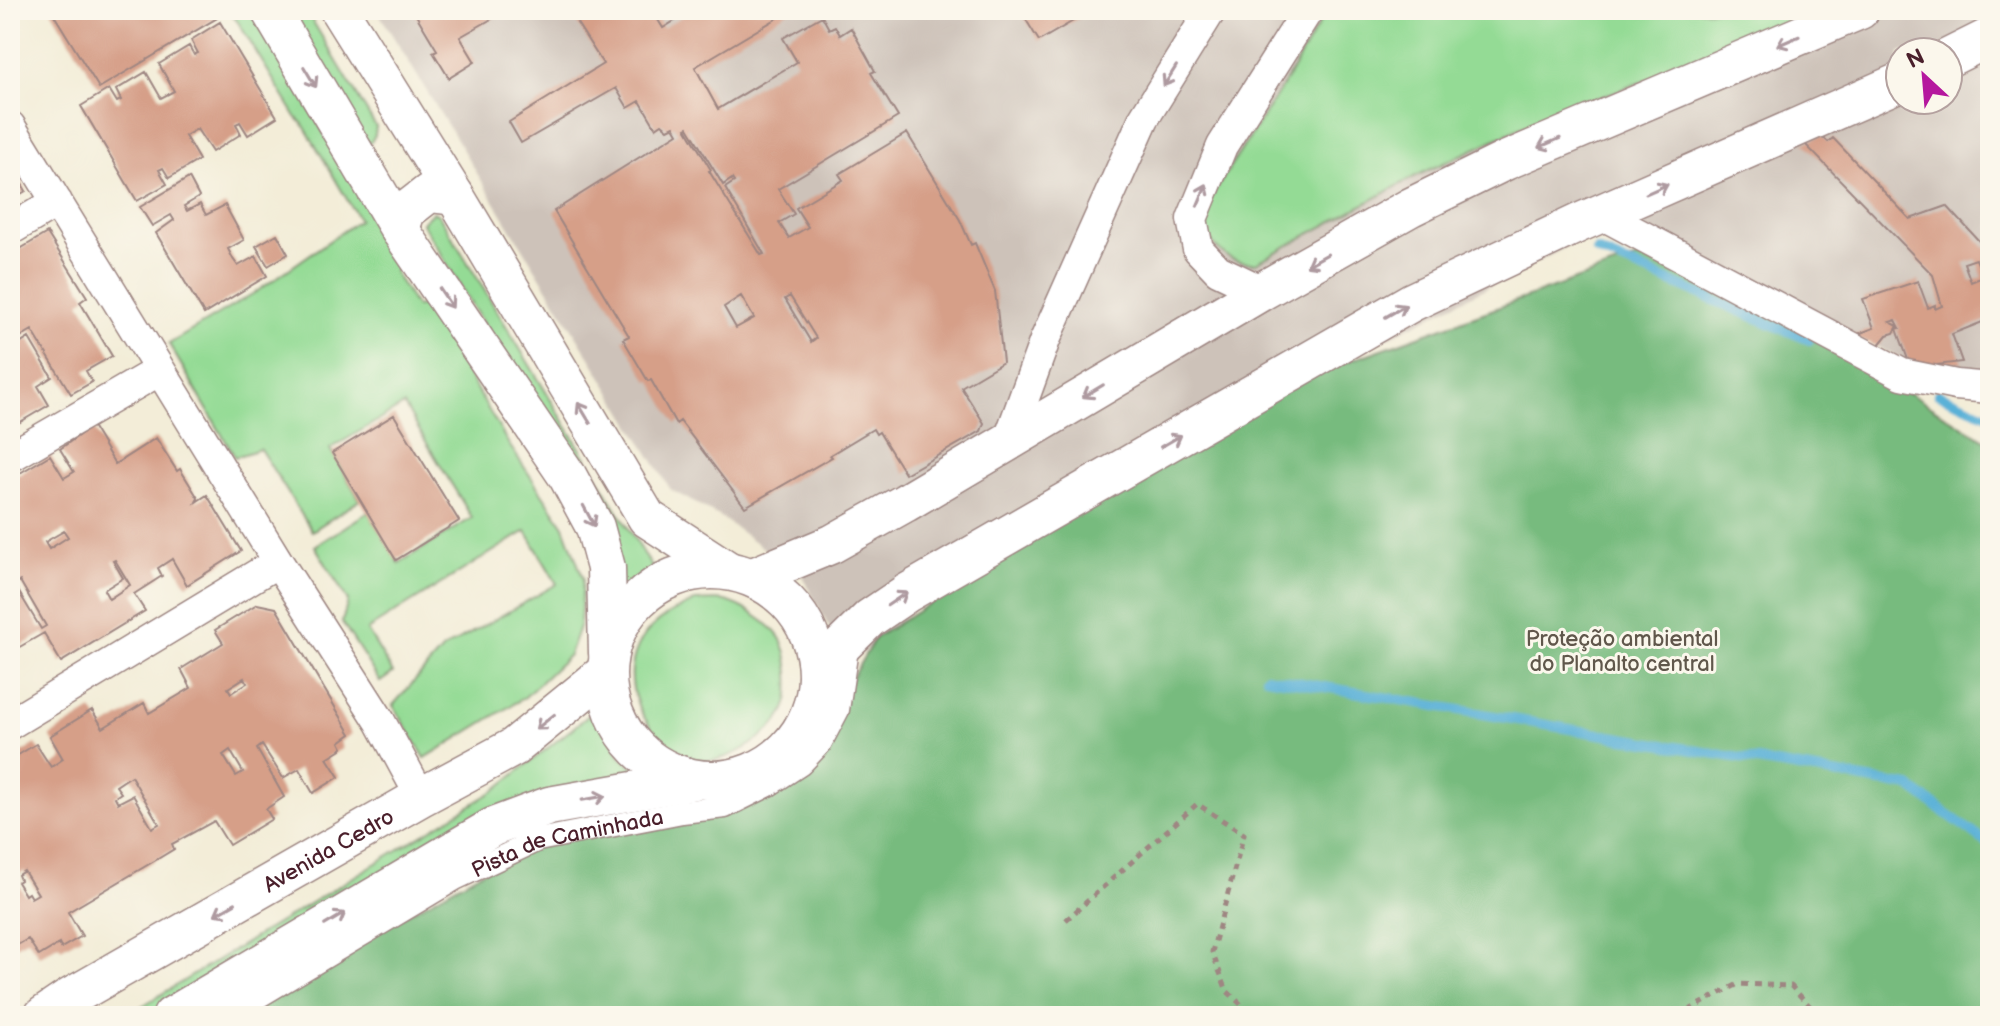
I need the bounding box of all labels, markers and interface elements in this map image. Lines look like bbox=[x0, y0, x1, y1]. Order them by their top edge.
one-way arrow bbox=[1776, 34, 1801, 49]
north arrow bbox=[1884, 36, 1964, 116]
text: N bbox=[1903, 44, 1929, 75]
one-way arrow bbox=[302, 65, 318, 88]
one-way arrow bbox=[1162, 65, 1178, 87]
one-way arrow bbox=[1537, 136, 1562, 151]
one-way arrow bbox=[1644, 181, 1669, 196]
one-way arrow bbox=[1195, 183, 1210, 208]
one-way arrow bbox=[1306, 252, 1329, 268]
one-way arrow bbox=[438, 287, 454, 309]
one-way arrow bbox=[1384, 303, 1407, 319]
one-way arrow bbox=[1082, 383, 1105, 399]
one-way arrow bbox=[576, 402, 592, 425]
one-way arrow bbox=[1158, 433, 1182, 448]
one-way arrow bbox=[581, 503, 597, 527]
one-way arrow bbox=[886, 591, 908, 607]
park label: Proteção ambiental do Planalto central bbox=[1526, 626, 1718, 678]
one-way arrow bbox=[535, 713, 556, 730]
one-way arrow bbox=[581, 789, 606, 804]
street label: Avenida Cedro bbox=[259, 803, 399, 899]
street label: Pista de Caminhada bbox=[467, 804, 666, 884]
one-way arrow bbox=[213, 902, 237, 917]
one-way arrow bbox=[323, 911, 347, 926]

